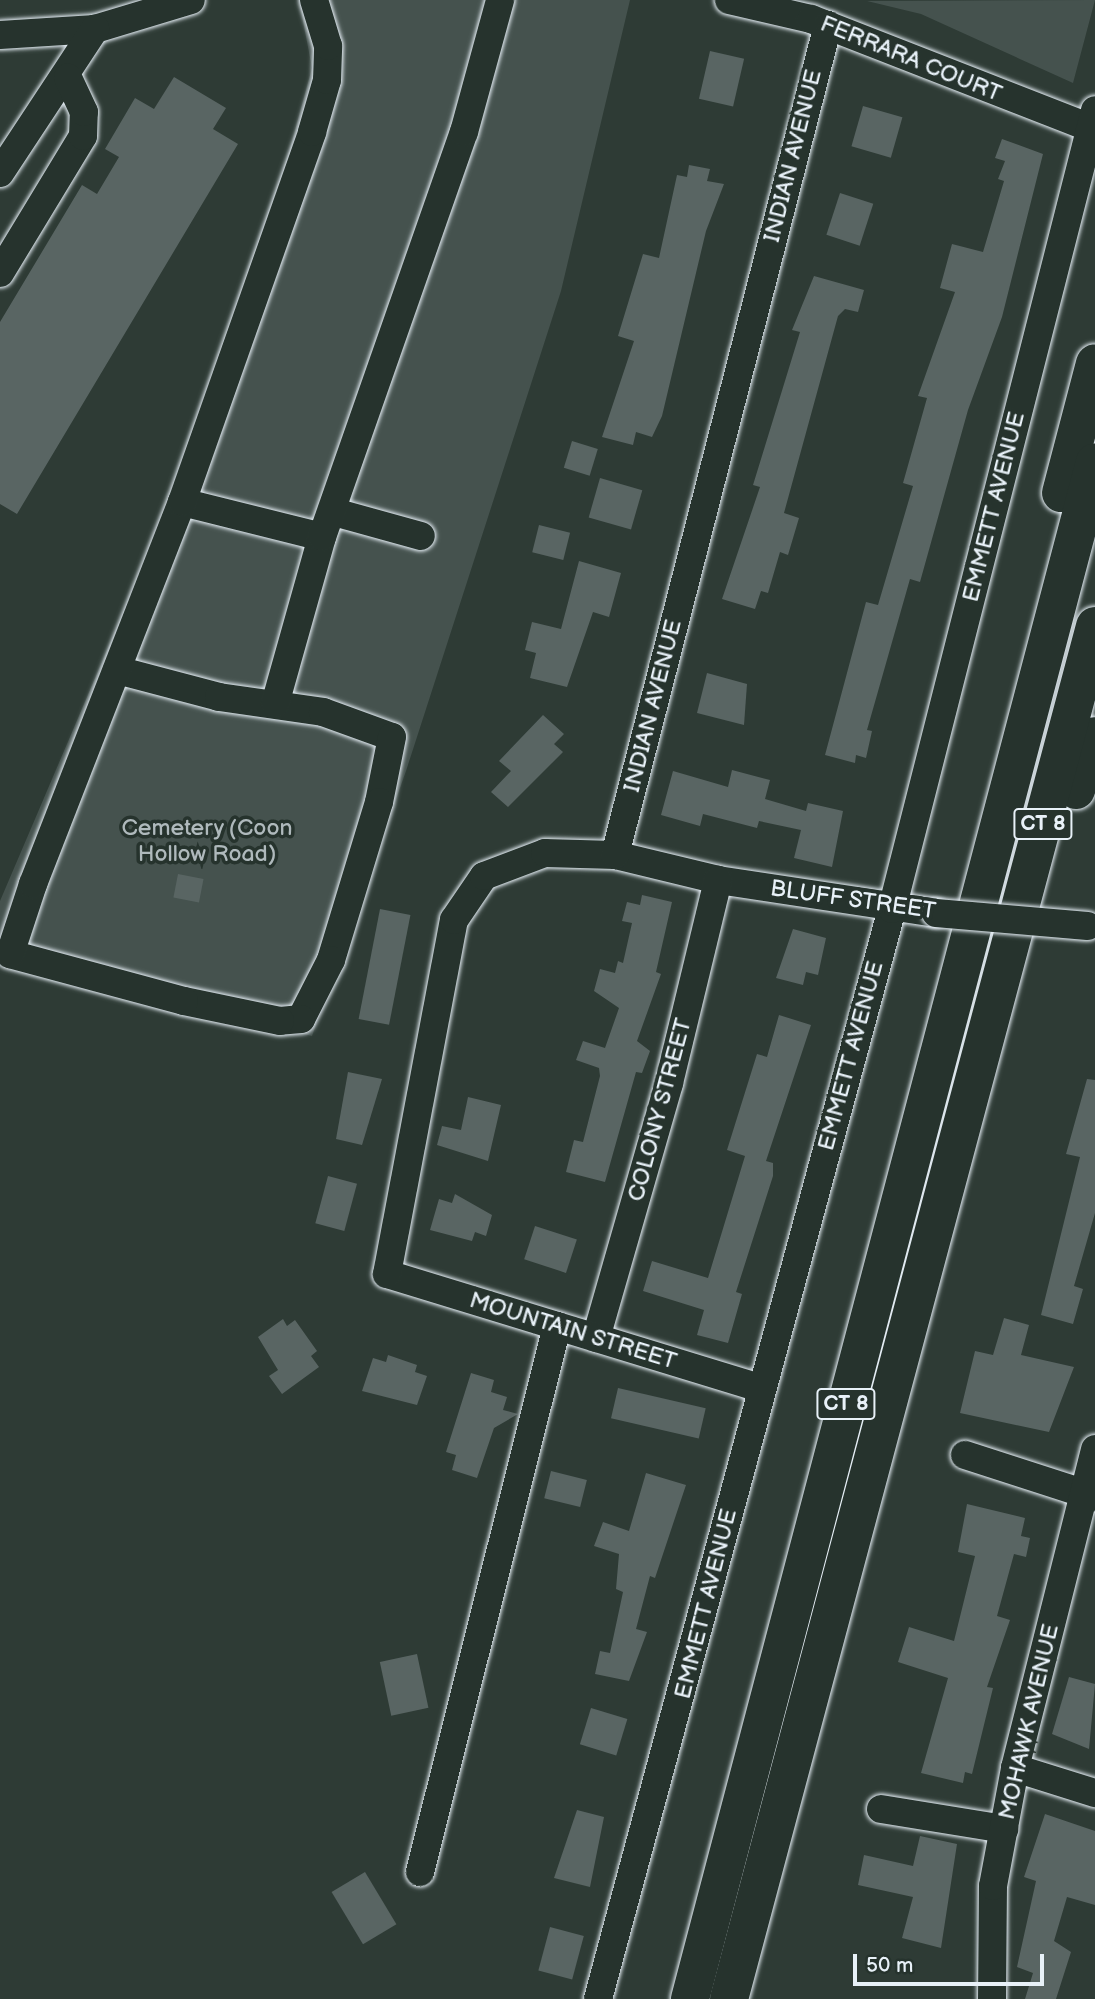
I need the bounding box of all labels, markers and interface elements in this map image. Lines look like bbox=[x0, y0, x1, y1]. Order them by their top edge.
street label: FERRARA COURT bbox=[816, 10, 1006, 108]
street label: INDIAN AVENUE bbox=[758, 67, 828, 245]
street label: EMMETT AVENUE bbox=[957, 409, 1031, 605]
street label: INDIAN AVENUE bbox=[618, 617, 688, 795]
road number: CT 8 bbox=[1013, 806, 1073, 842]
park label: Cemetery (Coon Hollow Road) bbox=[121, 814, 293, 868]
street label: BLUFF STREET bbox=[768, 875, 938, 925]
street label: EMMETT AVENUE bbox=[812, 958, 890, 1154]
street label: COLONY STREET bbox=[622, 1015, 698, 1205]
street label: MOUNTAIN STREET bbox=[466, 1286, 680, 1376]
road number: CT 8 bbox=[816, 1386, 876, 1422]
street label: EMMETT AVENUE bbox=[669, 1506, 743, 1702]
street label: MOHAWK AVENUE bbox=[993, 1622, 1065, 1822]
scale bar bbox=[857, 1940, 1048, 1984]
text: 50 m bbox=[866, 1953, 913, 1978]

